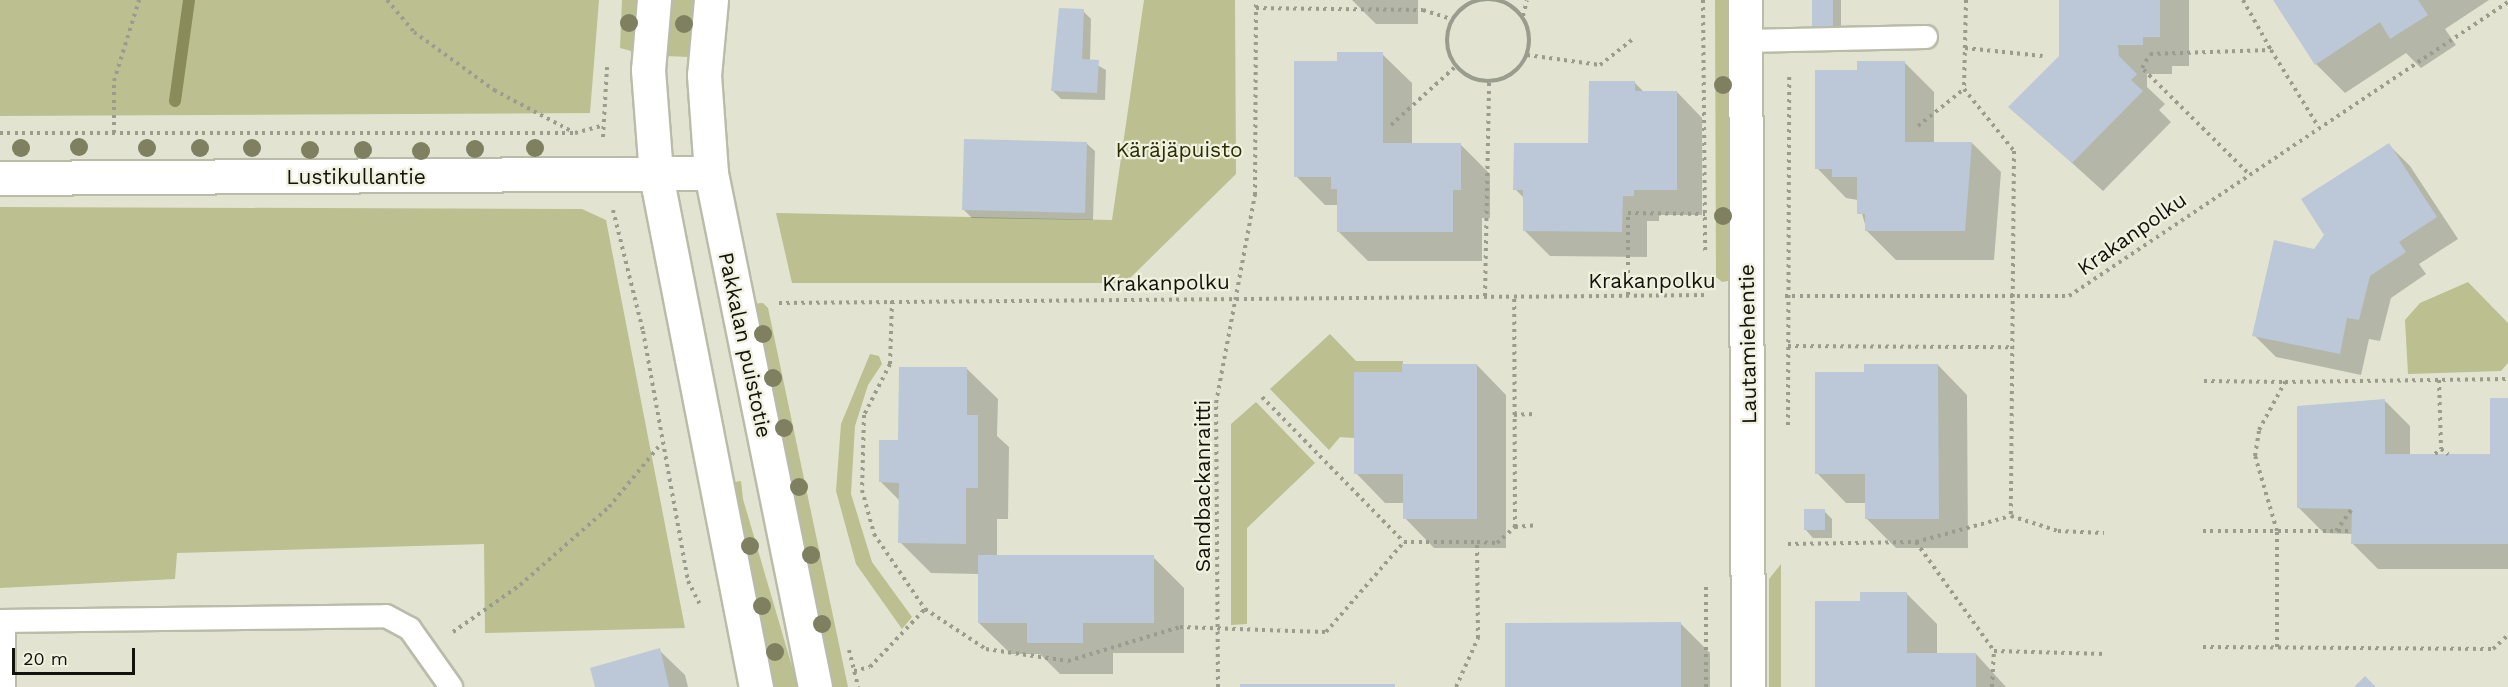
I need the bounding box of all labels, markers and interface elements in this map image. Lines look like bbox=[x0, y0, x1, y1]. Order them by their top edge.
park label: Käräjäpuisto bbox=[1115, 137, 1243, 163]
street label: Lustikullantie bbox=[286, 164, 426, 190]
street label: Krakanpolku bbox=[2073, 187, 2191, 281]
street label: Pakkalan puistotie bbox=[713, 250, 777, 440]
street label: Lautamiehentie bbox=[1734, 264, 1762, 424]
street label: Krakanpolku bbox=[1588, 268, 1716, 294]
street label: Krakanpolku bbox=[1102, 269, 1230, 297]
street label: Sandbackanraitti bbox=[1190, 400, 1216, 572]
scale bar bbox=[15, 636, 138, 674]
text: 20 m bbox=[23, 648, 68, 669]

